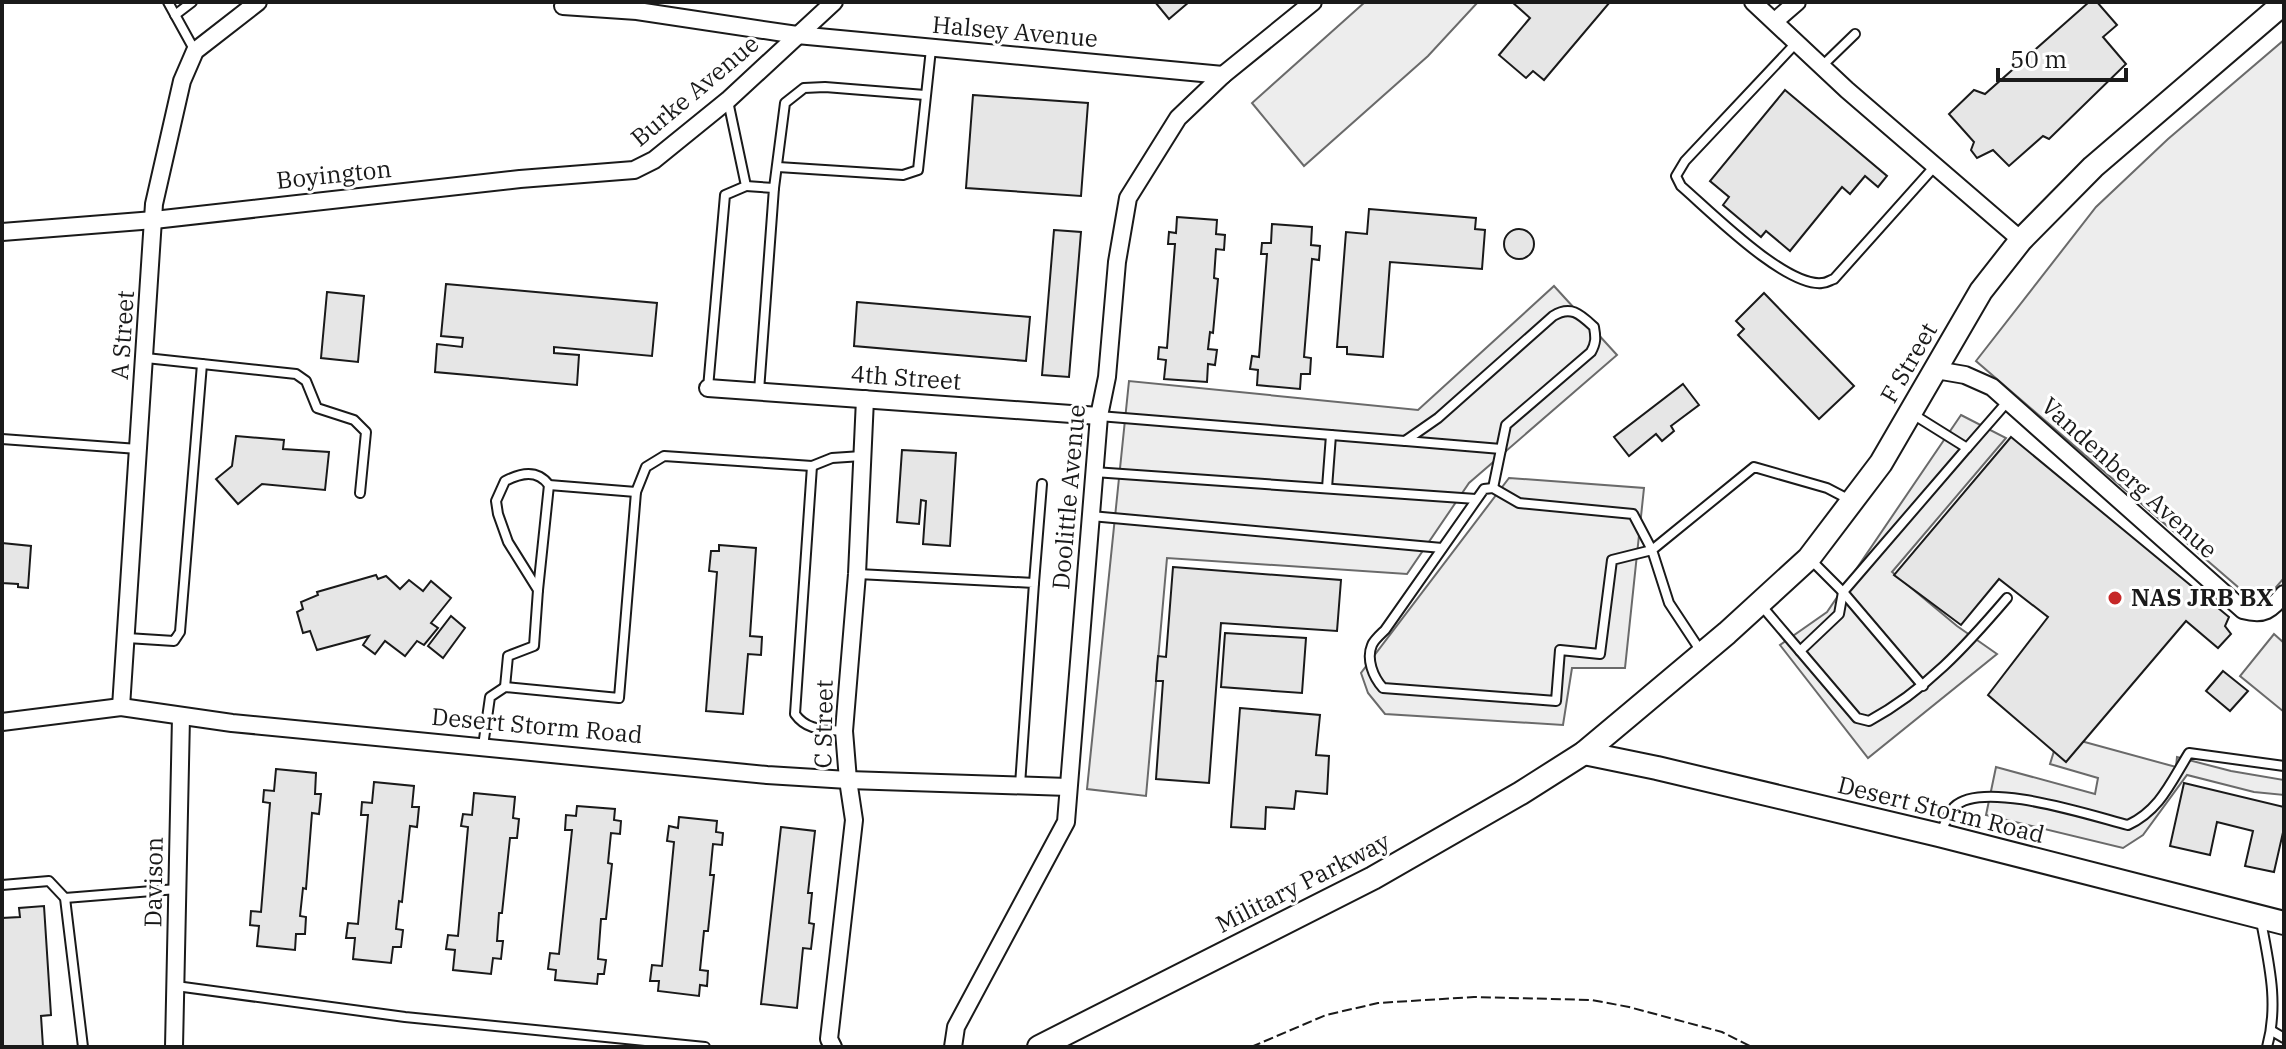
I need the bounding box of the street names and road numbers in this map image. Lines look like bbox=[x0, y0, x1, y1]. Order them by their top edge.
street label: Halsey Avenue bbox=[931, 8, 1099, 54]
street label: Burke Avenue bbox=[624, 27, 765, 153]
street label: Boyington bbox=[275, 152, 393, 196]
street label: A Street bbox=[103, 289, 141, 381]
street label: F Street bbox=[1872, 316, 1944, 409]
street label: 4th Street bbox=[850, 357, 962, 397]
street label: Vandenberg Avenue bbox=[2035, 390, 2225, 565]
street label: Doolittle Avenue bbox=[1044, 403, 1092, 591]
street label: C Street bbox=[806, 679, 840, 769]
street label: Desert Storm Road bbox=[430, 700, 644, 750]
street label: Desert Storm Road bbox=[1835, 768, 2048, 850]
street label: Military Parkway bbox=[1210, 824, 1395, 940]
street label: Davison bbox=[136, 836, 170, 928]

